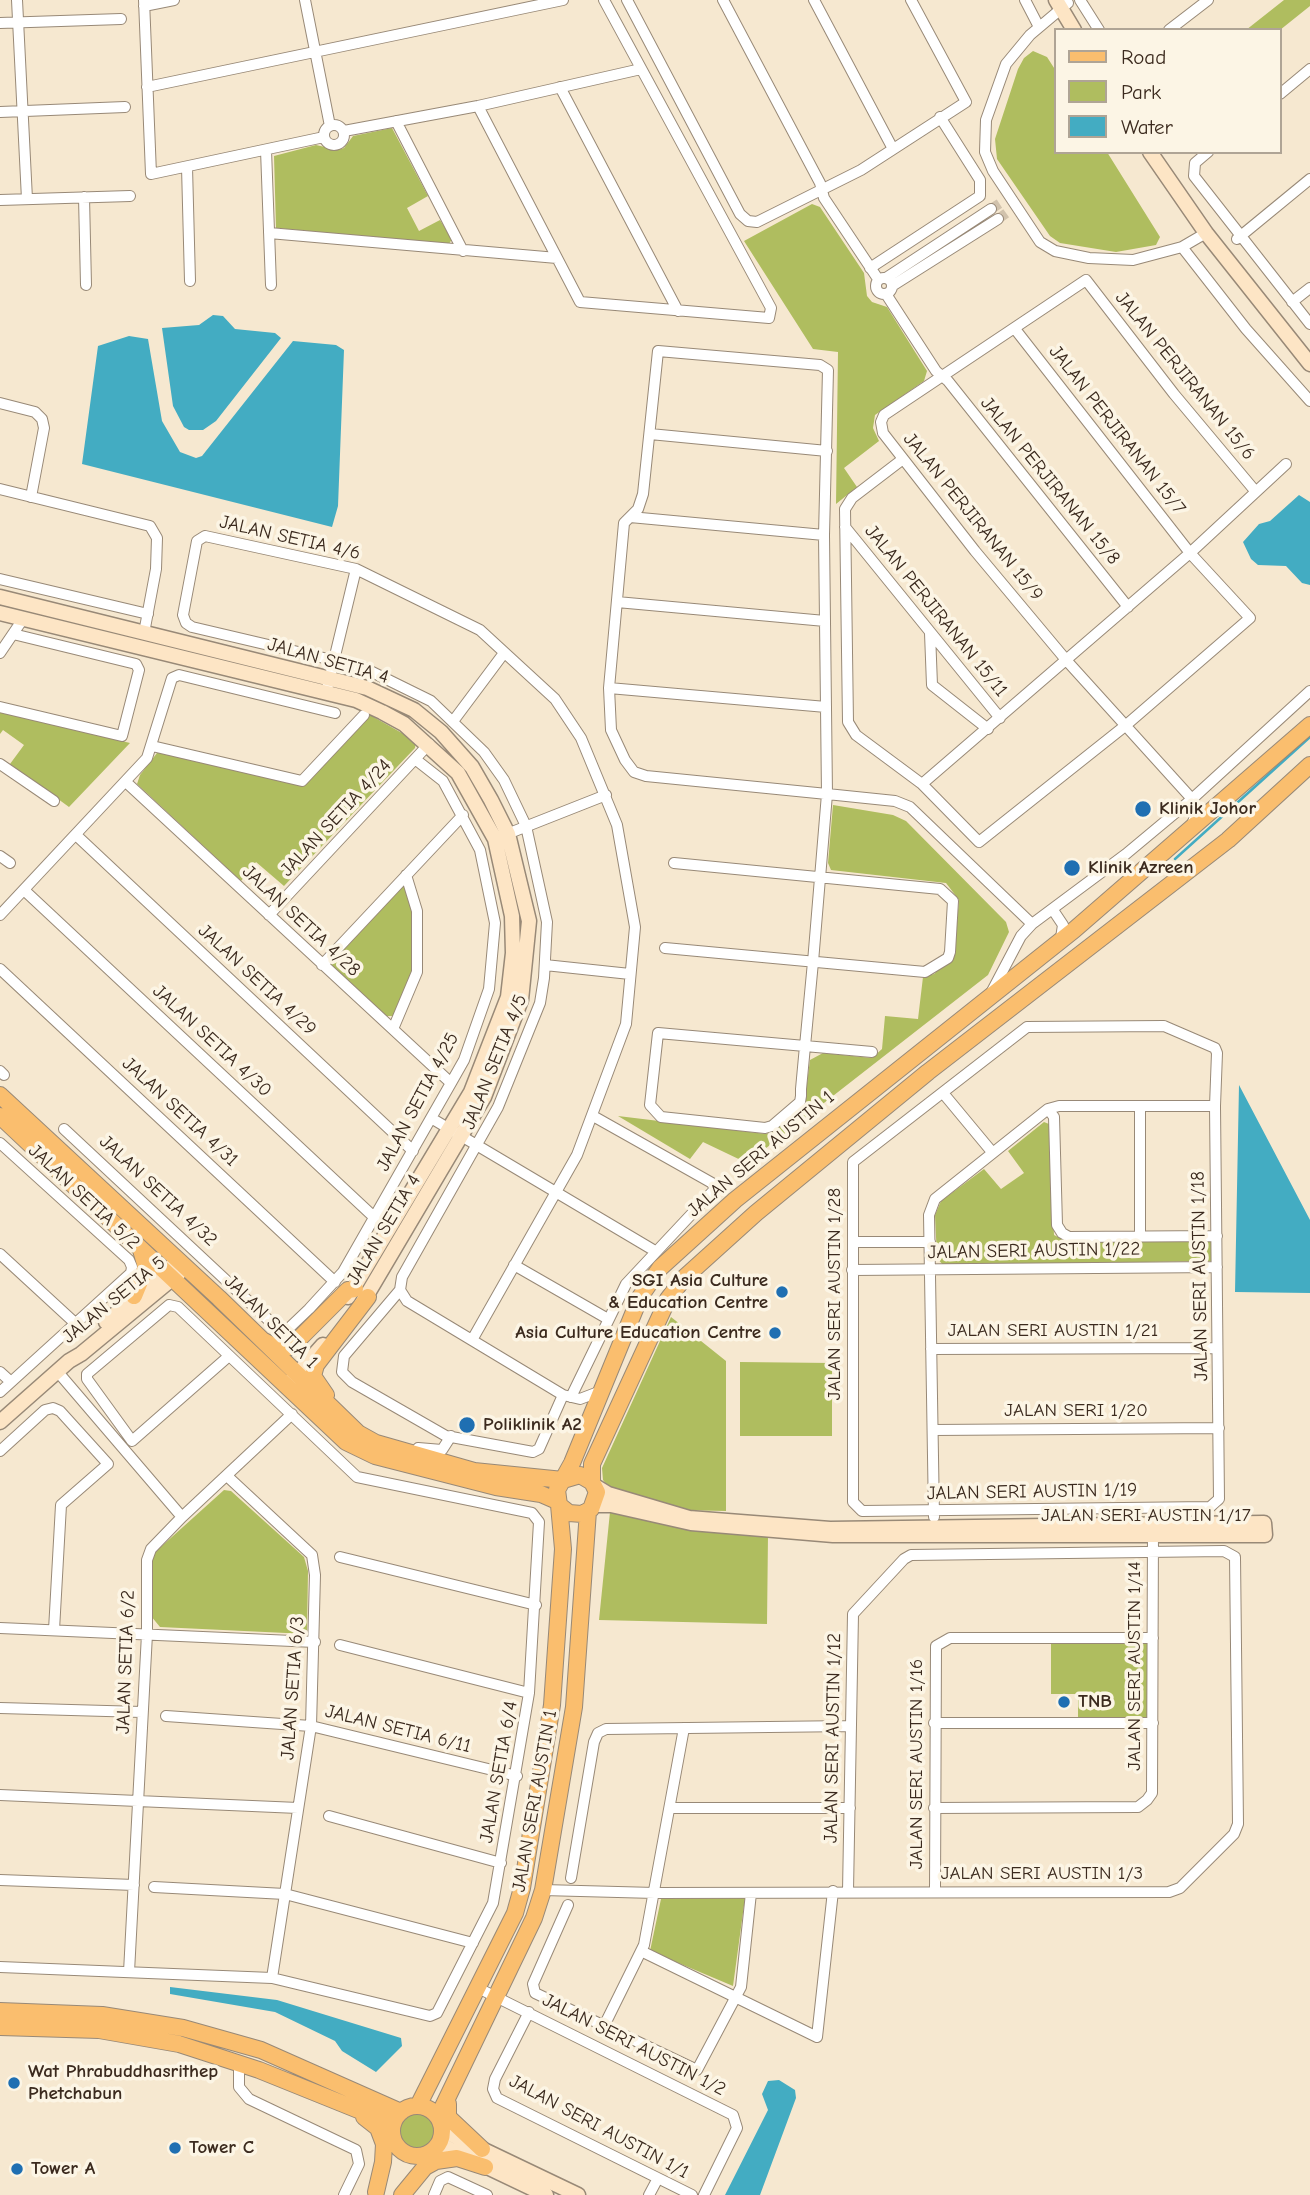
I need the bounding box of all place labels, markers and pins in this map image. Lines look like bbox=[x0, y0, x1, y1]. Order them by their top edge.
place label: Klinik Johor bbox=[1159, 798, 1256, 820]
marker: Klinik Johor bbox=[1133, 799, 1153, 819]
place label: Klinik Azreen bbox=[1088, 857, 1193, 879]
marker: Klinik Azreen bbox=[1062, 858, 1082, 878]
place label: SGI Asia Culture & Education Centre bbox=[608, 1270, 768, 1314]
marker: SGI Asia Culture & Education Centre bbox=[774, 1284, 790, 1300]
place label: Asia Culture Education Centre bbox=[515, 1322, 761, 1344]
marker: Asia Culture Education Centre bbox=[767, 1325, 783, 1341]
place label: Poliklinik A2 bbox=[483, 1414, 582, 1436]
marker: Poliklinik A2 bbox=[457, 1415, 477, 1435]
place label: TNB bbox=[1078, 1691, 1112, 1713]
marker: TNB bbox=[1056, 1694, 1072, 1710]
place label: Wat Phrabuddhasrithep Phetchabun bbox=[28, 2061, 218, 2105]
marker: Wat Phrabuddhasrithep Phetchabun bbox=[6, 2075, 22, 2091]
place label: Tower C bbox=[189, 2137, 254, 2159]
marker: Tower C bbox=[167, 2140, 183, 2156]
place label: Tower A bbox=[31, 2158, 95, 2180]
marker: Tower A bbox=[9, 2161, 25, 2177]

